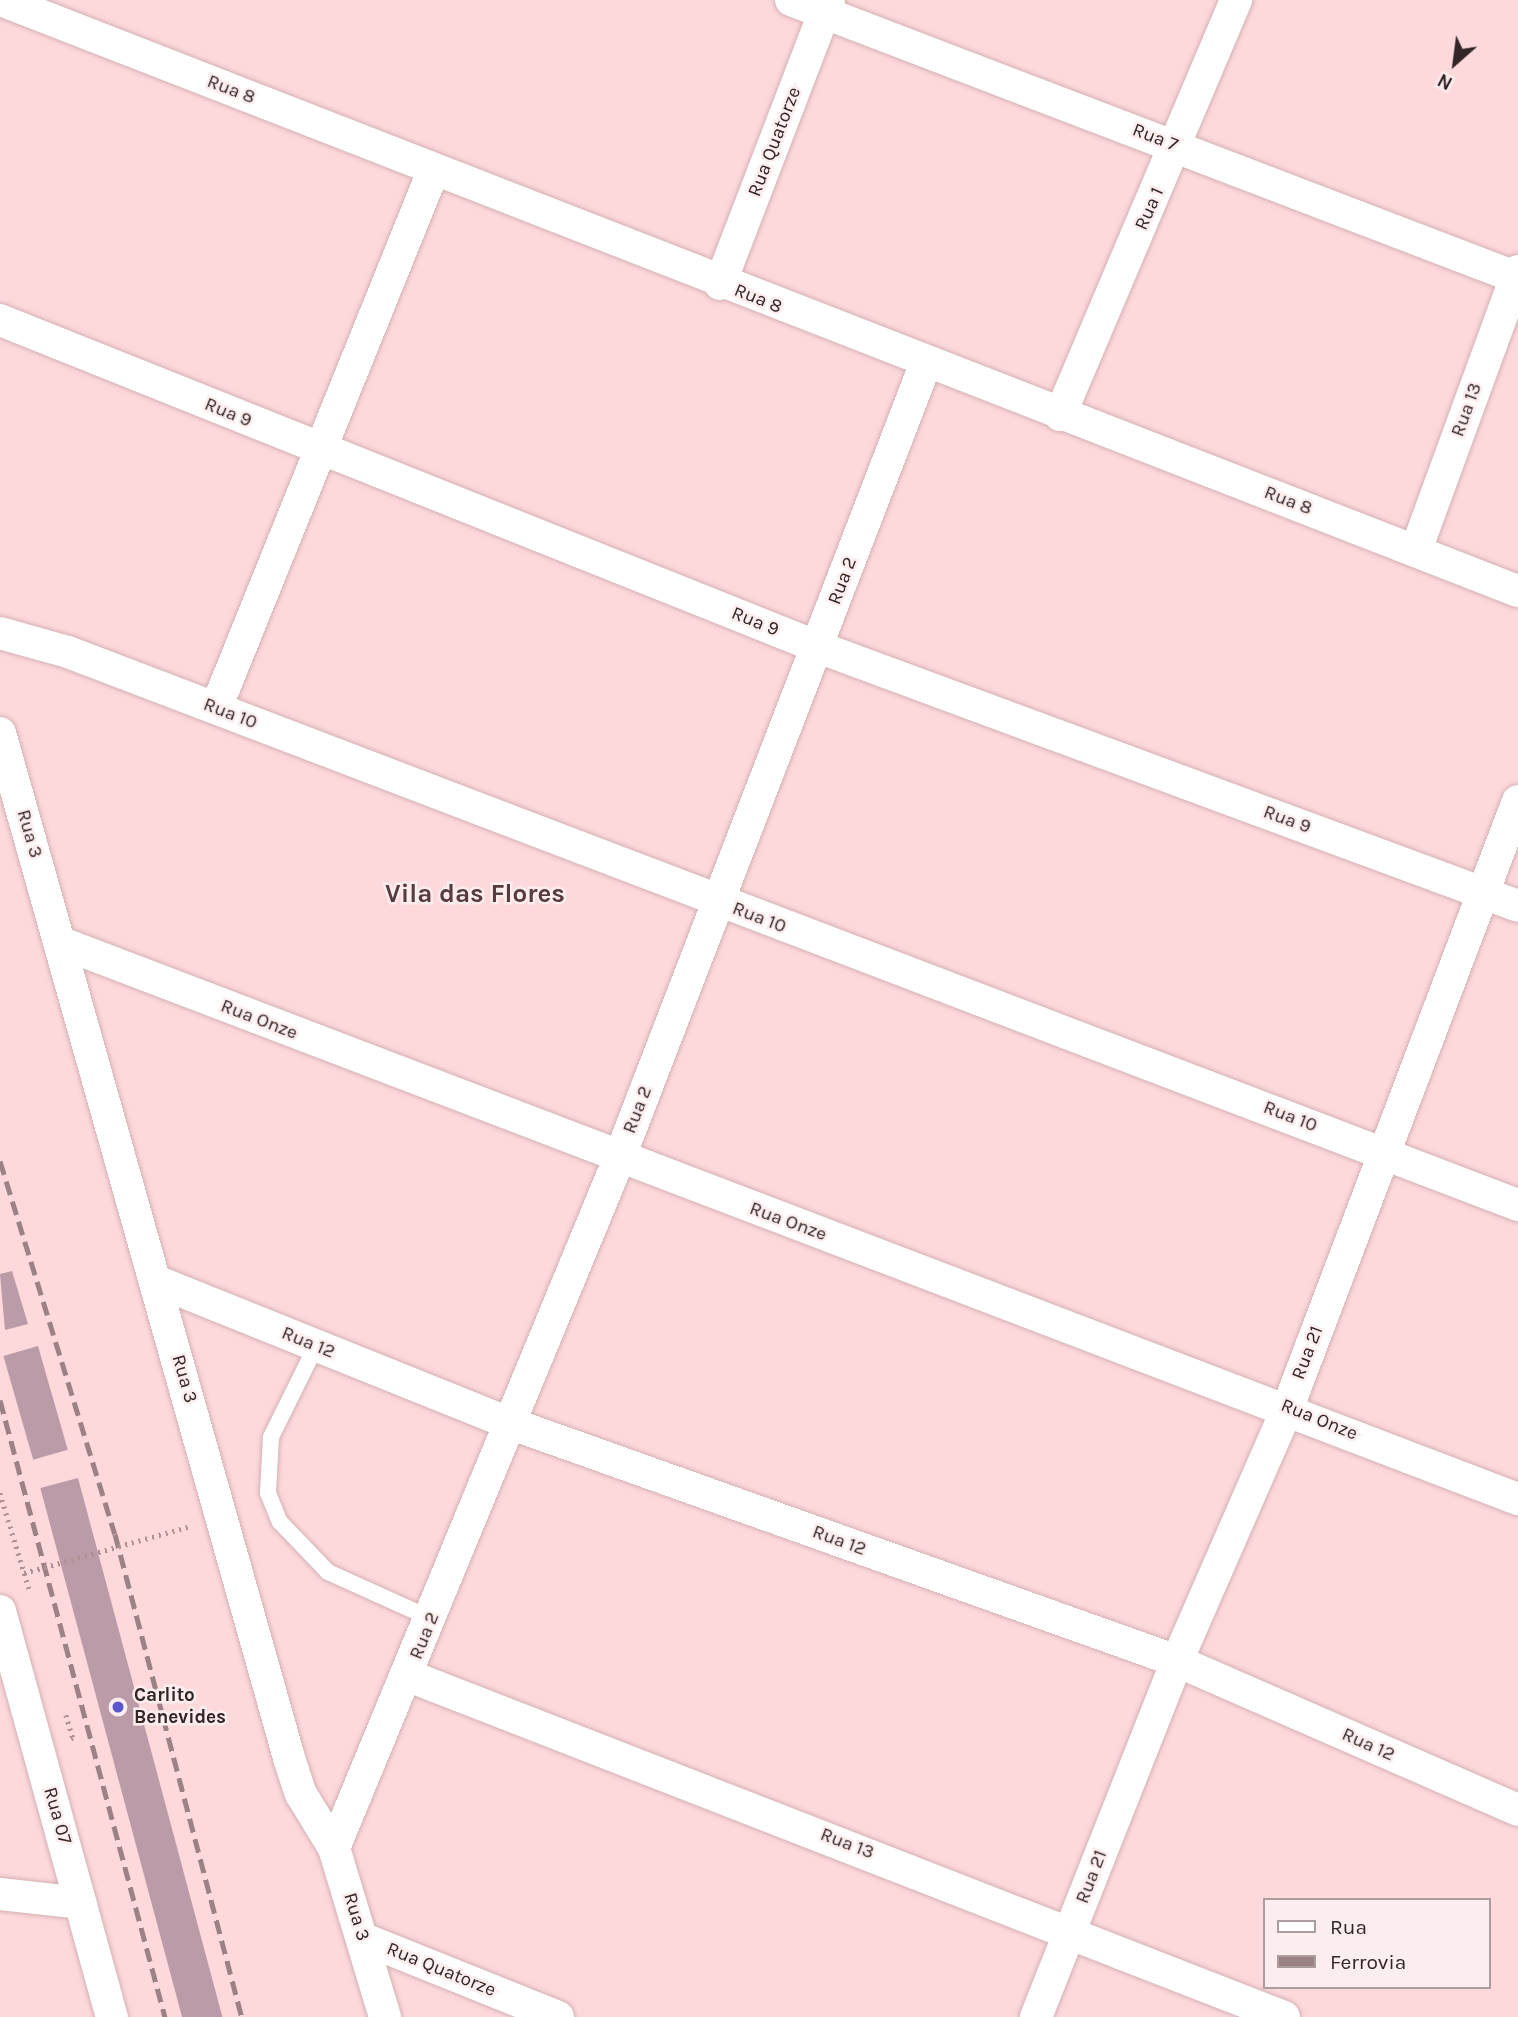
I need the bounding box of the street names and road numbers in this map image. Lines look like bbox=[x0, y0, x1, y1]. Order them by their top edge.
street label: Rua 8 bbox=[204, 70, 258, 110]
street label: Rua Quatorze bbox=[744, 84, 806, 200]
street label: Rua 7 bbox=[1129, 119, 1181, 157]
street label: Rua 1 bbox=[1131, 184, 1169, 234]
street label: Rua 8 bbox=[731, 279, 785, 319]
street label: Rua 13 bbox=[1447, 380, 1487, 440]
street label: Rua 9 bbox=[201, 393, 255, 433]
street label: Rua 8 bbox=[1261, 481, 1315, 521]
street label: Rua 2 bbox=[824, 554, 862, 608]
street label: Rua 9 bbox=[728, 602, 782, 642]
street label: Rua 10 bbox=[200, 693, 260, 735]
street label: Rua 9 bbox=[1260, 801, 1314, 839]
street label: Rua 3 bbox=[11, 807, 47, 861]
street label: Rua 10 bbox=[729, 897, 789, 939]
street label: Rua Onze bbox=[217, 995, 301, 1045]
street label: Rua 2 bbox=[619, 1083, 657, 1137]
street label: Rua 10 bbox=[1260, 1096, 1320, 1138]
street label: Rua Onze bbox=[746, 1198, 830, 1246]
street label: Rua 12 bbox=[278, 1322, 338, 1364]
street label: Rua 21 bbox=[1287, 1323, 1329, 1383]
street label: Rua 3 bbox=[166, 1352, 202, 1406]
street label: Rua Onze bbox=[1277, 1394, 1361, 1446]
street label: Rua 12 bbox=[809, 1521, 869, 1561]
street label: Rua 2 bbox=[405, 1609, 445, 1663]
street label: Rua 12 bbox=[1338, 1723, 1398, 1767]
street label: Rua 07 bbox=[38, 1785, 76, 1847]
street label: Rua 13 bbox=[817, 1823, 877, 1865]
street label: Rua 21 bbox=[1071, 1847, 1113, 1907]
street label: Rua 3 bbox=[338, 1890, 374, 1944]
street label: Rua Quatorze bbox=[383, 1938, 499, 2002]

